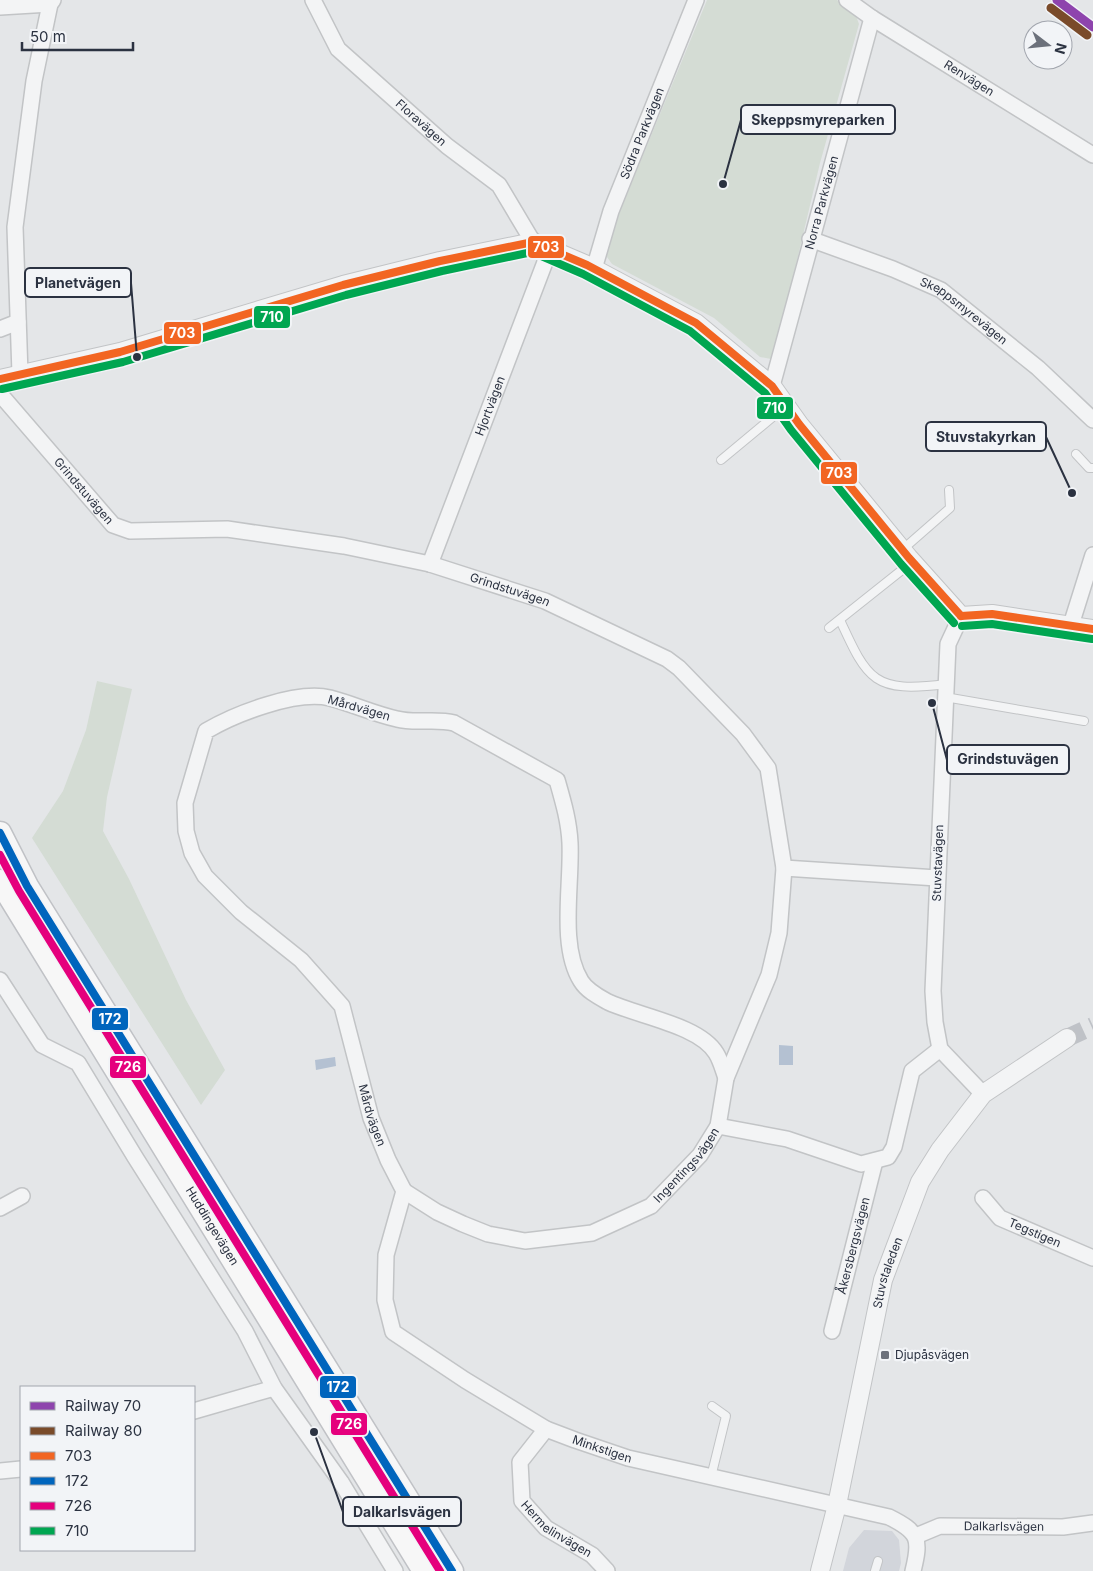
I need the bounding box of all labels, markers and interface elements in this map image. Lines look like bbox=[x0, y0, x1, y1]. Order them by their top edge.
scale bar bbox=[22, 20, 134, 52]
north arrow bbox=[1023, 20, 1073, 70]
text: 50 m bbox=[30, 27, 66, 46]
text: N bbox=[1051, 41, 1071, 56]
street label: Renvägen bbox=[941, 57, 997, 99]
street label: Södra Parkvägen bbox=[617, 85, 667, 181]
street label: Floravägen bbox=[393, 96, 450, 149]
callout: Skeppsmyreparken bbox=[741, 105, 895, 134]
text: Skeppsmyreparken bbox=[751, 111, 885, 128]
street label: Norra Parkvägen bbox=[801, 154, 841, 251]
line badge: 703 bbox=[527, 235, 565, 259]
text: 703 bbox=[533, 238, 559, 255]
callout: Planetvägen bbox=[25, 268, 131, 297]
text: Planetvägen bbox=[35, 274, 121, 291]
street label: Skeppsmyrevägen bbox=[918, 274, 1011, 347]
line badge: 710 bbox=[253, 305, 291, 329]
text: 710 bbox=[260, 308, 284, 325]
line badge: 703 bbox=[163, 321, 202, 345]
text: 703 bbox=[169, 324, 195, 341]
street label: Hjortvägen bbox=[472, 374, 508, 438]
line badge: 710 bbox=[756, 396, 794, 420]
text: 710 bbox=[763, 399, 787, 416]
callout: Stuvstakyrkan bbox=[926, 422, 1046, 451]
text: Stuvstakyrkan bbox=[936, 428, 1036, 445]
street label: Grindstuvägen bbox=[51, 454, 117, 527]
line badge: 703 bbox=[820, 461, 858, 485]
text: 703 bbox=[826, 464, 852, 481]
street label: Grindstuvägen bbox=[468, 569, 553, 609]
street label: Mårdvägen bbox=[326, 691, 392, 724]
callout: Grindstuvägen bbox=[947, 745, 1069, 774]
text: Grindstuvägen bbox=[957, 750, 1059, 767]
street label: Stuvstavägen bbox=[929, 824, 946, 902]
line badge: 172 bbox=[91, 1007, 129, 1031]
text: 172 bbox=[99, 1010, 122, 1027]
line badge: 726 bbox=[109, 1055, 147, 1079]
text: 726 bbox=[115, 1058, 141, 1075]
street label: Mårdvägen bbox=[356, 1083, 390, 1148]
street label: Ingentingsvägen bbox=[650, 1125, 722, 1206]
street label: Huddingevägen bbox=[183, 1184, 242, 1268]
street label: Åkersbergsvägen bbox=[834, 1195, 873, 1296]
street label: Tegstigen bbox=[1006, 1215, 1063, 1250]
street label: Stuvstaleden bbox=[869, 1235, 906, 1310]
place label: Djupåsvägen bbox=[895, 1347, 969, 1362]
marker: Djupåsvägen bbox=[879, 1349, 891, 1361]
line badge: 172 bbox=[319, 1375, 357, 1399]
text: 172 bbox=[327, 1378, 350, 1395]
legend bbox=[20, 1386, 195, 1551]
text: Railway 70 bbox=[65, 1396, 141, 1415]
line badge: 726 bbox=[330, 1412, 368, 1436]
text: 726 bbox=[336, 1415, 362, 1432]
text: Railway 80 bbox=[65, 1421, 142, 1440]
street label: Minkstigen bbox=[570, 1432, 633, 1466]
text: 703 bbox=[65, 1446, 92, 1465]
text: 172 bbox=[65, 1471, 89, 1490]
text: 726 bbox=[65, 1496, 92, 1515]
callout: Dalkarlsvägen bbox=[343, 1497, 461, 1526]
street label: Hermelinvägen bbox=[518, 1497, 595, 1560]
text: Dalkarlsvägen bbox=[353, 1503, 451, 1520]
street label: Dalkarlsvägen bbox=[964, 1518, 1044, 1534]
text: 710 bbox=[65, 1521, 89, 1540]

